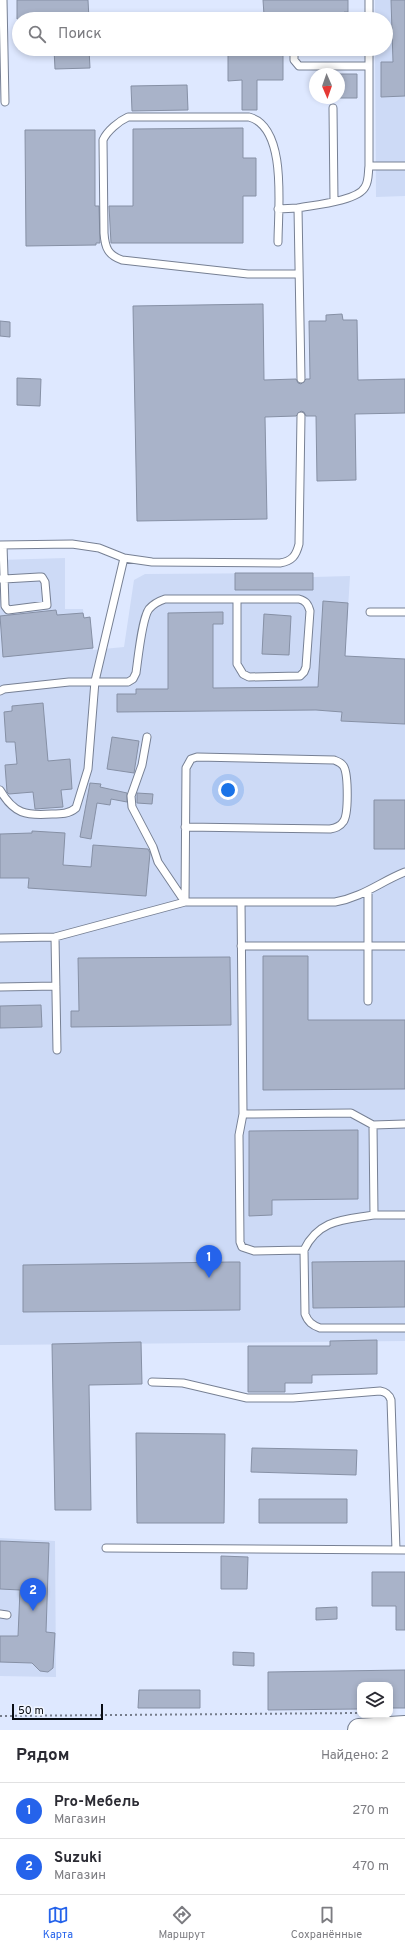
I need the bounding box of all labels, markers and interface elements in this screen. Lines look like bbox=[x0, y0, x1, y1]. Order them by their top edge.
search box bbox=[12, 12, 393, 56]
icon: search bbox=[26, 23, 48, 45]
text: Поиск bbox=[58, 25, 102, 44]
north arrow bbox=[309, 68, 345, 104]
your location bbox=[218, 780, 238, 800]
pin: 1 bbox=[196, 1245, 222, 1278]
pin: 2 bbox=[20, 1578, 46, 1611]
map controls bbox=[357, 1682, 393, 1718]
button: layers bbox=[357, 1682, 393, 1718]
scale bar bbox=[12, 1702, 103, 1721]
text: 50 m bbox=[18, 1704, 44, 1718]
text: Рядом bbox=[16, 1745, 69, 1767]
text: Найдено: 2 bbox=[321, 1748, 389, 1764]
text: Pro-Мебель bbox=[54, 1793, 140, 1812]
text: 1 bbox=[26, 1803, 32, 1819]
text: 270 m bbox=[352, 1803, 389, 1819]
text: Магазин bbox=[54, 1812, 106, 1828]
text: Suzuki bbox=[54, 1849, 102, 1868]
text: 2 bbox=[25, 1859, 33, 1875]
text: 470 m bbox=[352, 1859, 389, 1875]
text: Магазин bbox=[54, 1868, 106, 1884]
tab: Карта bbox=[43, 1904, 73, 1942]
tab: Маршрут bbox=[158, 1904, 205, 1942]
tab: Сохранённые bbox=[291, 1904, 362, 1942]

